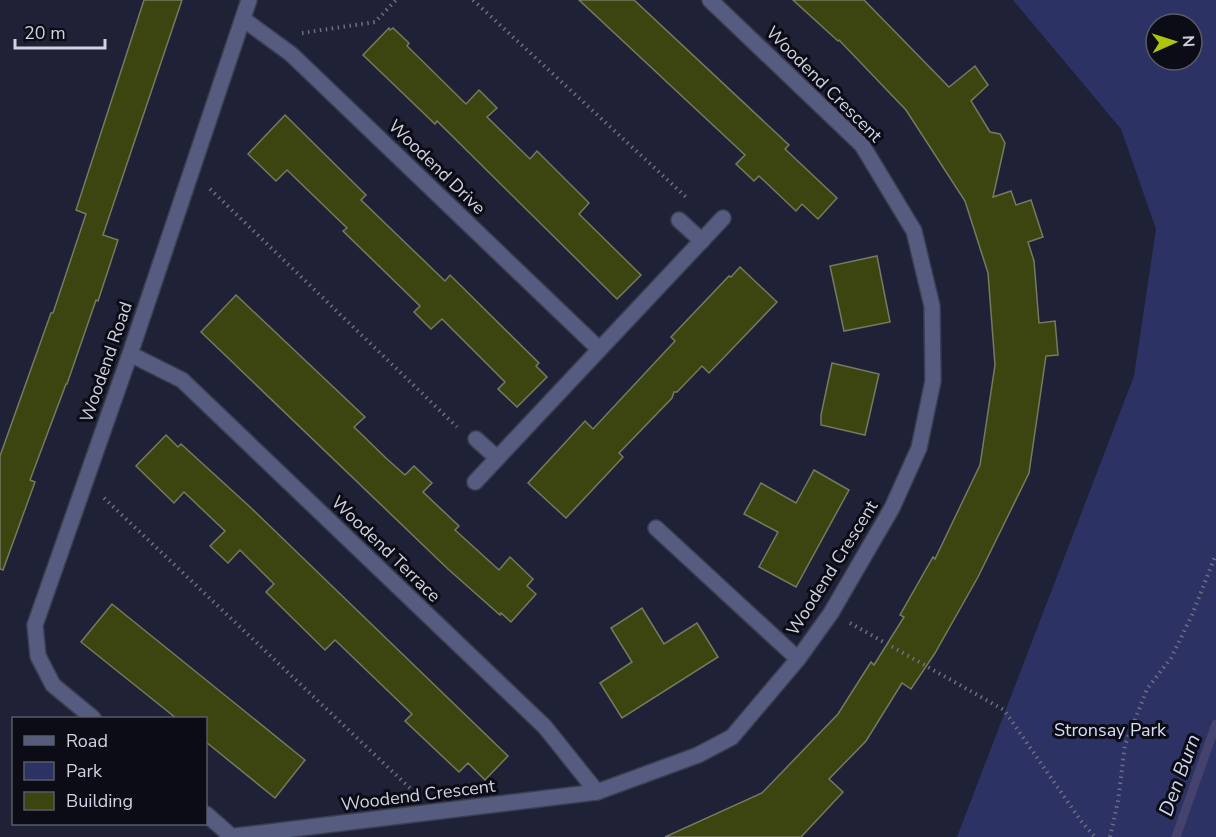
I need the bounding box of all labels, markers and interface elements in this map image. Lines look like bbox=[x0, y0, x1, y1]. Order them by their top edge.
scale bar bbox=[15, 12, 105, 50]
north arrow bbox=[1144, 12, 1204, 72]
text: 20 m bbox=[24, 21, 66, 45]
street label: Woodend Crescent bbox=[761, 21, 888, 148]
text: N bbox=[1177, 35, 1199, 48]
street label: Woodend Drive bbox=[383, 114, 491, 220]
street label: Woodend Road bbox=[74, 298, 138, 426]
street label: Woodend Terrace bbox=[326, 491, 446, 607]
street label: Woodend Crescent bbox=[781, 495, 884, 640]
legend bbox=[12, 717, 207, 825]
park label: Stronsay Park bbox=[1054, 718, 1167, 742]
text: Road bbox=[66, 729, 108, 753]
water label: Den Burn bbox=[1152, 730, 1207, 820]
text: Park bbox=[66, 759, 103, 783]
street label: Woodend Crescent bbox=[340, 774, 497, 816]
text: Building bbox=[66, 789, 133, 813]

